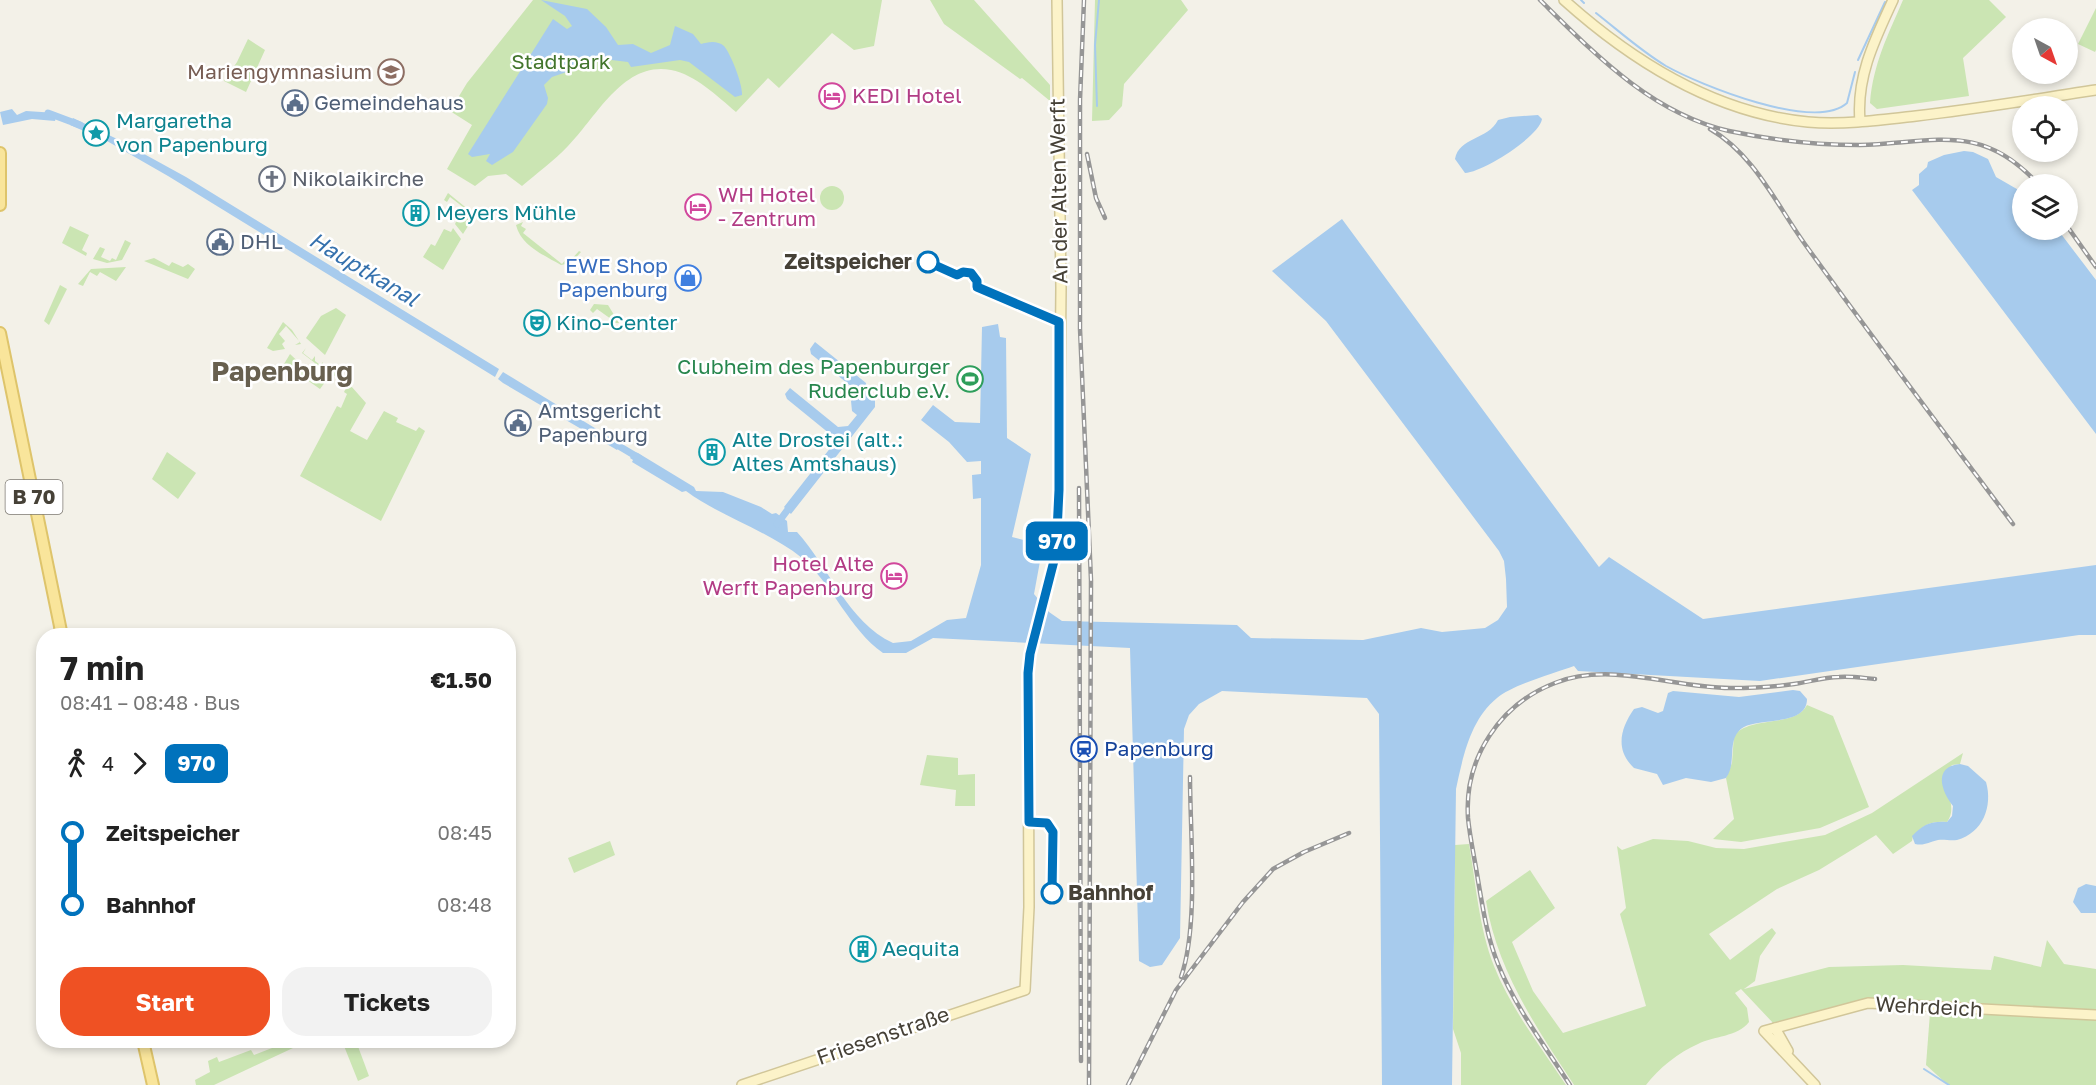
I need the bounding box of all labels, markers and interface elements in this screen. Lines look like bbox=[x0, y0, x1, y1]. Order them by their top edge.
north arrow bbox=[2012, 18, 2078, 84]
map controls bbox=[2012, 18, 2078, 240]
park label: Stadtpark bbox=[511, 48, 611, 74]
school or university icon: Mariengymnasium bbox=[376, 57, 406, 87]
place label: Mariengymnasium bbox=[187, 58, 372, 84]
hotel icon: KEDI Hotel bbox=[817, 81, 847, 111]
place label: KEDI Hotel bbox=[852, 82, 962, 108]
public building icon: Gemeindehaus bbox=[280, 88, 310, 118]
place label: Gemeindehaus bbox=[314, 89, 464, 115]
button: locate bbox=[2012, 96, 2078, 162]
street label: An der Alten Werft bbox=[1043, 98, 1073, 284]
place label: Margaretha von Papenburg bbox=[116, 107, 268, 157]
place icon: Margaretha von Papenburg bbox=[81, 118, 111, 148]
church icon: Nikolaikirche bbox=[257, 164, 287, 194]
place label: Nikolaikirche bbox=[292, 165, 424, 191]
button: layers bbox=[2012, 174, 2078, 240]
place label: WH Hotel - Zentrum bbox=[718, 181, 816, 231]
hotel icon: WH Hotel - Zentrum bbox=[683, 192, 713, 222]
building icon: Meyers Mühle bbox=[401, 198, 431, 228]
place label: Meyers Mühle bbox=[436, 199, 576, 225]
water label: Hauptkanal bbox=[305, 225, 425, 312]
public building icon: DHL bbox=[205, 227, 235, 257]
place label: DHL bbox=[240, 228, 283, 254]
place label: Zeitspeicher bbox=[784, 248, 912, 274]
marker: Zeitspeicher bbox=[917, 251, 939, 273]
place label: EWE Shop Papenburg bbox=[558, 252, 668, 302]
shop icon: EWE Shop Papenburg bbox=[673, 263, 703, 293]
theatre icon: Kino-Center bbox=[522, 308, 552, 338]
place label: Kino-Center bbox=[556, 309, 678, 335]
place label: Clubheim des Papenburger Ruderclub e.V. bbox=[677, 353, 950, 403]
district label: Papenburg bbox=[211, 355, 353, 387]
sports icon: Clubheim des Papenburger Ruderclub e.V. bbox=[955, 364, 985, 394]
place label: Amtsgericht Papenburg bbox=[538, 397, 661, 447]
public building icon: Amtsgericht Papenburg bbox=[503, 408, 533, 438]
place label: Alte Drostei (alt.: Altes Amtshaus) bbox=[732, 426, 903, 476]
building icon: Alte Drostei (alt.: Altes Amtshaus) bbox=[697, 437, 727, 467]
road number: B 70 bbox=[6, 480, 63, 514]
line badge: 970 bbox=[1022, 522, 1092, 560]
text: 970 bbox=[1038, 528, 1076, 554]
place label: Hotel Alte Werft Papenburg bbox=[702, 550, 874, 600]
hotel icon: Hotel Alte Werft Papenburg bbox=[879, 561, 909, 591]
text: 7 min bbox=[60, 648, 144, 687]
text: €1.50 bbox=[430, 666, 492, 693]
text: 08:41 – 08:48 · Bus bbox=[60, 690, 240, 714]
station icon: Papenburg bbox=[1069, 734, 1099, 764]
place label: Papenburg bbox=[1104, 735, 1214, 761]
icon: walk bbox=[60, 747, 93, 780]
icon: forward bbox=[123, 747, 156, 780]
text: 970 bbox=[177, 750, 216, 776]
text: 4 bbox=[102, 751, 114, 775]
text: Zeitspeicher bbox=[106, 819, 240, 846]
text: 08:45 bbox=[438, 820, 492, 844]
place label: Bahnhof bbox=[1068, 879, 1154, 905]
marker: Bahnhof bbox=[1041, 882, 1063, 904]
text: Bahnhof bbox=[106, 891, 195, 918]
text: 08:48 bbox=[437, 892, 492, 916]
building icon: Aequita bbox=[848, 934, 878, 964]
place label: Aequita bbox=[882, 935, 960, 961]
button: Start bbox=[60, 967, 270, 1036]
button: Tickets bbox=[282, 967, 492, 1036]
street label: Wehrdeich bbox=[1875, 990, 1983, 1022]
street label: Friesenstraße bbox=[813, 1000, 952, 1070]

